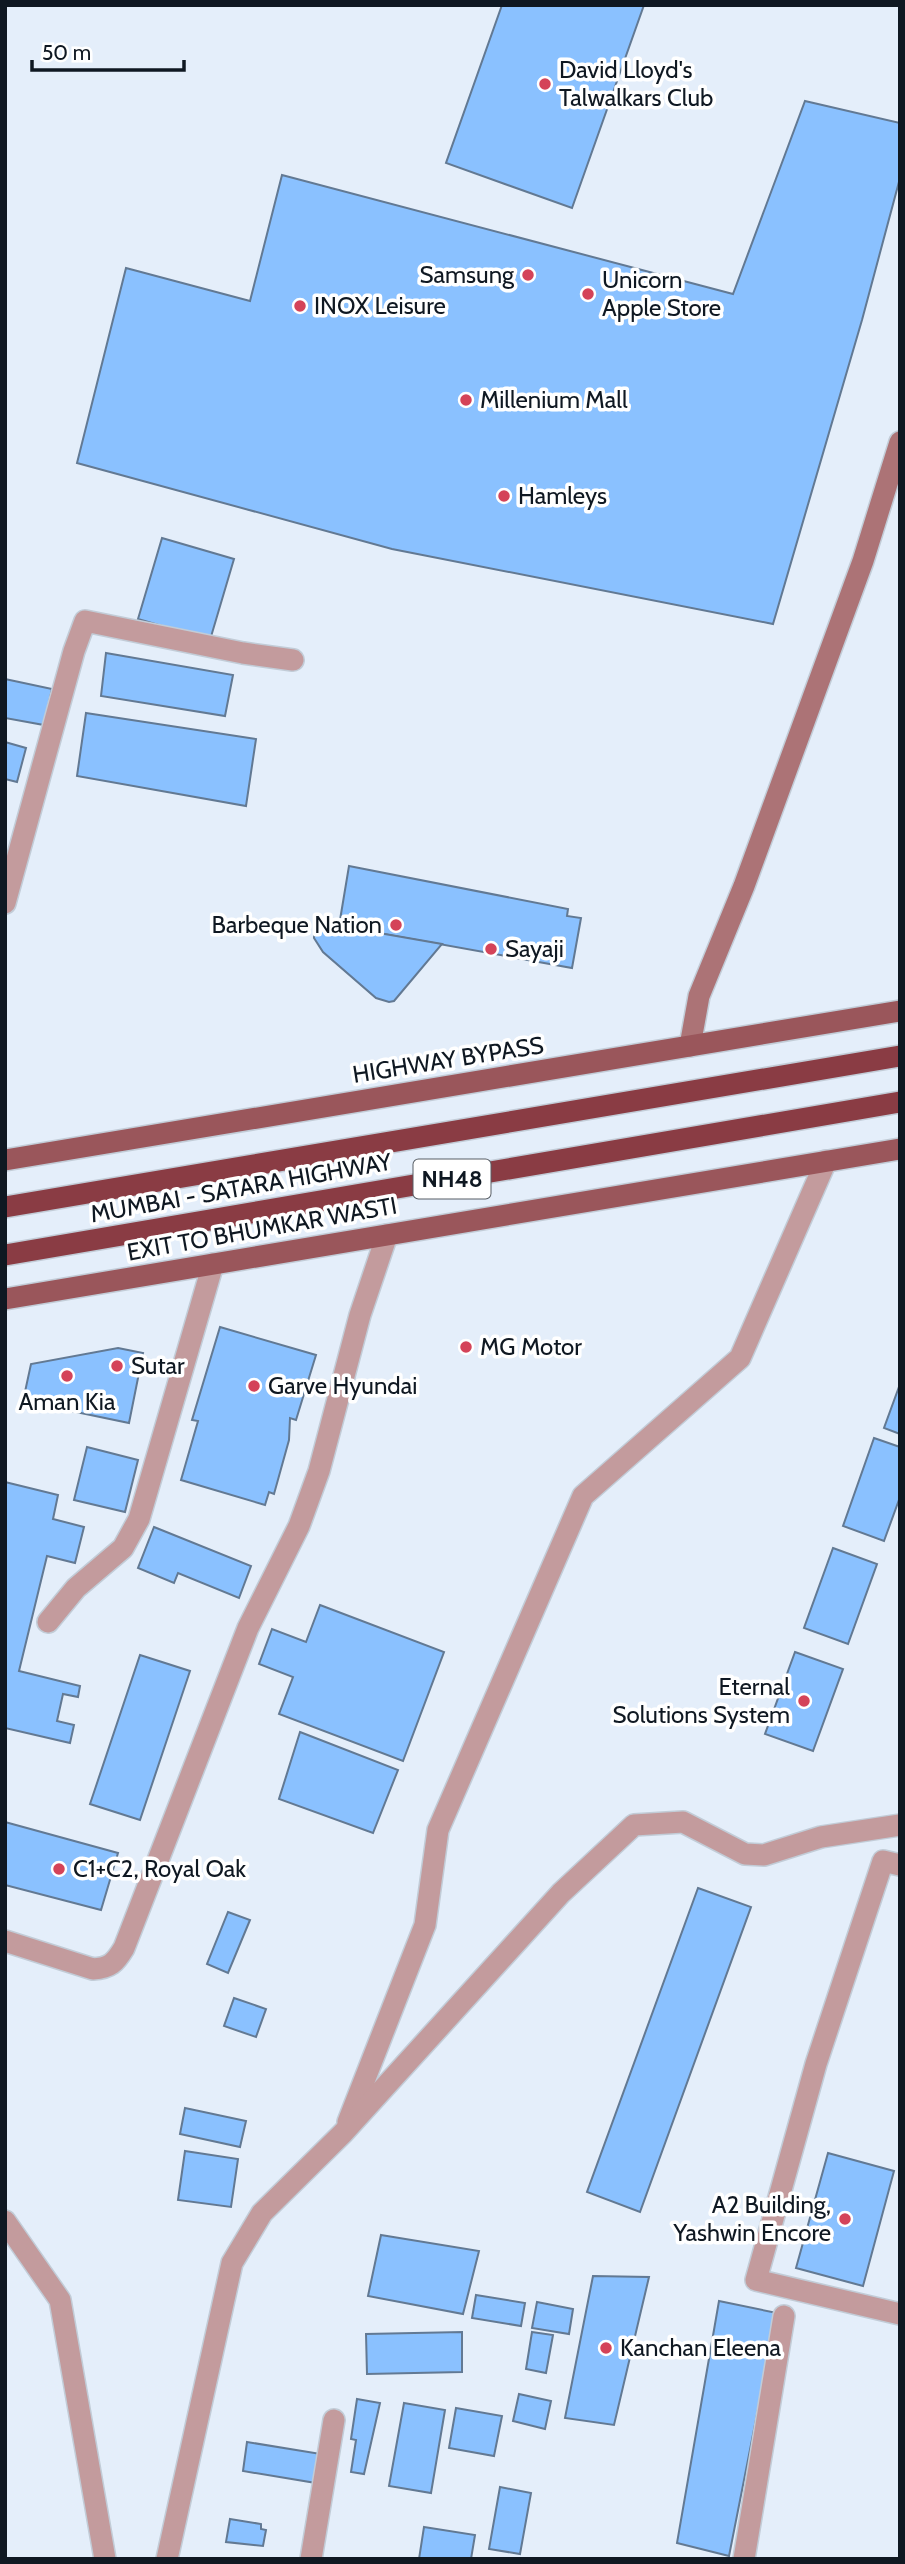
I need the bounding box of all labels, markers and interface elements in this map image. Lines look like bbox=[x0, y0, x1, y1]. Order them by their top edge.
scale bar bbox=[32, 28, 184, 72]
text: 50 m bbox=[42, 40, 91, 65]
place label: David Lloyd's Talwalkars Club bbox=[559, 55, 713, 112]
marker: David Lloyd's Talwalkars Club bbox=[537, 76, 553, 92]
place label: Samsung bbox=[420, 260, 515, 289]
place label: Unicorn Apple Store bbox=[602, 265, 721, 322]
marker: Samsung bbox=[520, 267, 536, 283]
marker: Unicorn Apple Store bbox=[580, 286, 596, 302]
place label: INOX Leisure bbox=[314, 291, 446, 320]
marker: INOX Leisure bbox=[292, 298, 308, 314]
place label: Millenium Mall bbox=[480, 385, 628, 414]
marker: Millenium Mall bbox=[458, 392, 474, 408]
place label: Hamleys bbox=[518, 481, 607, 510]
marker: Hamleys bbox=[496, 488, 512, 504]
place label: Barbeque Nation bbox=[212, 910, 382, 939]
marker: Barbeque Nation bbox=[388, 917, 404, 933]
place label: Sayaji bbox=[505, 934, 564, 963]
marker: Sayaji bbox=[483, 941, 499, 957]
street label: HIGHWAY BYPASS bbox=[350, 1030, 546, 1089]
street label: MUMBAI - SATARA HIGHWAY bbox=[88, 1147, 394, 1228]
road number: NH48 bbox=[414, 1160, 490, 1198]
street label: EXIT TO BHUMKAR WASTI bbox=[125, 1190, 399, 1267]
place label: MG Motor bbox=[480, 1332, 582, 1361]
marker: MG Motor bbox=[458, 1339, 474, 1355]
place label: Sutar bbox=[131, 1351, 185, 1380]
marker: Sutar bbox=[109, 1358, 125, 1374]
marker: Aman Kia bbox=[59, 1368, 75, 1384]
place label: Garve Hyundai bbox=[268, 1371, 417, 1400]
marker: Garve Hyundai bbox=[246, 1378, 262, 1394]
place label: Aman Kia bbox=[19, 1387, 116, 1416]
place label: Eternal Solutions System bbox=[612, 1672, 790, 1729]
marker: Eternal Solutions System bbox=[796, 1693, 812, 1709]
place label: C1+C2, Royal Oak bbox=[73, 1854, 246, 1883]
marker: C1+C2, Royal Oak bbox=[51, 1861, 67, 1877]
place label: A2 Building, Yashwin Encore bbox=[672, 2190, 831, 2247]
marker: A2 Building, Yashwin Encore bbox=[837, 2211, 853, 2227]
place label: Kanchan Eleena bbox=[620, 2333, 782, 2362]
marker: Kanchan Eleena bbox=[598, 2340, 614, 2356]

